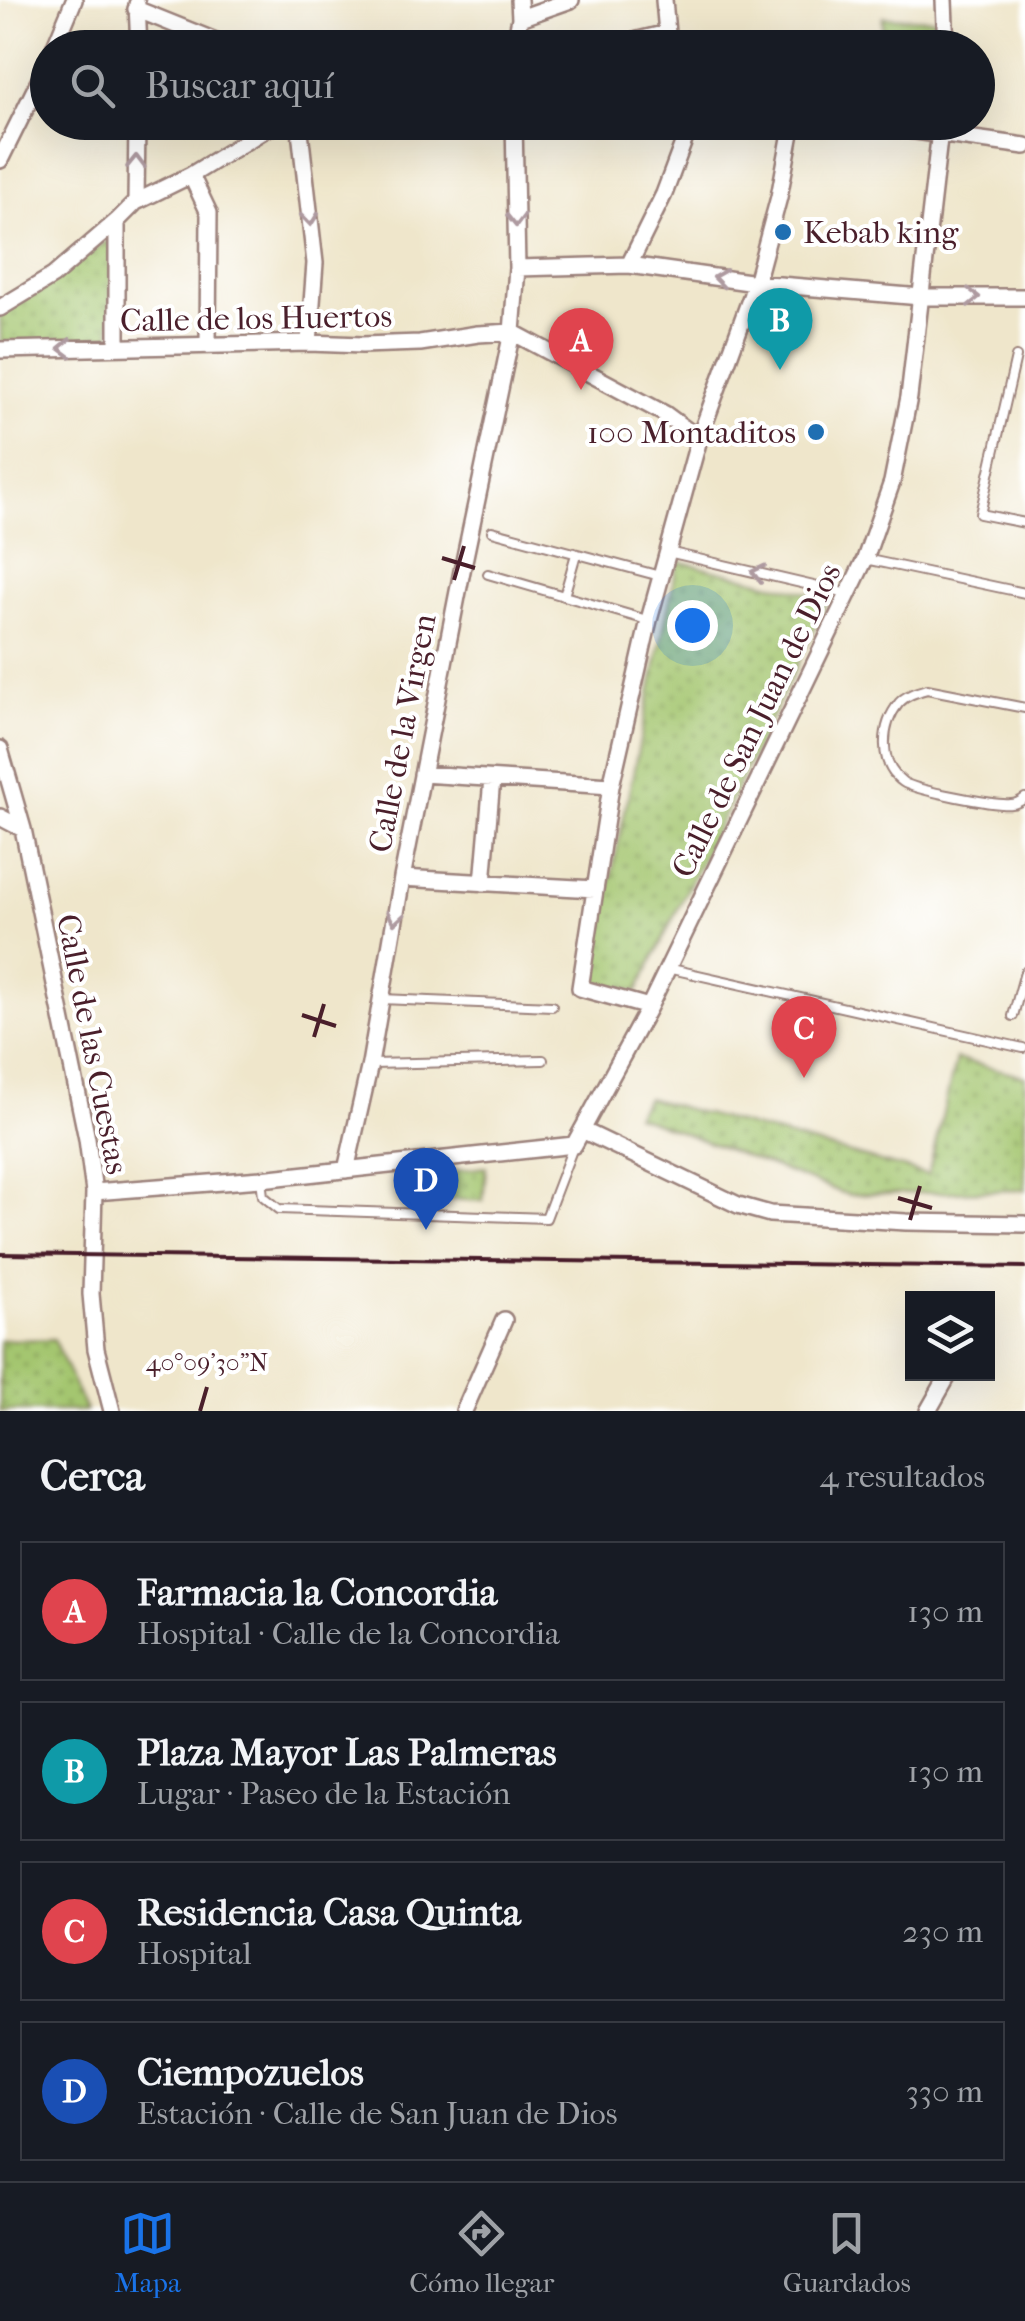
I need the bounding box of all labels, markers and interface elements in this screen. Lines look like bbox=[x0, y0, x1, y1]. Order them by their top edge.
search box bbox=[30, 30, 995, 140]
icon: search bbox=[65, 58, 120, 113]
text: Buscar aquí bbox=[145, 63, 334, 108]
one-way arrow bbox=[126, 154, 147, 170]
one-way arrow bbox=[299, 212, 320, 228]
one-way arrow bbox=[506, 212, 527, 228]
place label: Kebab king bbox=[803, 214, 959, 251]
marker: Kebab king bbox=[772, 221, 794, 243]
one-way arrow bbox=[712, 268, 728, 289]
one-way arrow bbox=[966, 286, 982, 308]
pin: B bbox=[748, 288, 812, 370]
street label: Calle de los Huertos bbox=[120, 298, 392, 339]
pin: A bbox=[548, 308, 614, 390]
one-way arrow bbox=[56, 338, 72, 359]
place label: 100 Montaditos bbox=[587, 414, 796, 451]
marker: 100 Montaditos bbox=[805, 421, 827, 443]
street label: Calle de San Juan de Dios bbox=[664, 557, 849, 883]
one-way arrow bbox=[750, 564, 767, 585]
your location bbox=[667, 600, 718, 651]
street label: Calle de la Virgen bbox=[361, 610, 444, 856]
one-way arrow bbox=[385, 910, 406, 926]
street label: Calle de las Cuestas bbox=[49, 911, 136, 1177]
pin: C bbox=[772, 996, 836, 1078]
pin: D bbox=[394, 1148, 458, 1230]
map controls bbox=[905, 1291, 995, 1381]
button: layers bbox=[905, 1291, 995, 1381]
text: 40°09'30"N bbox=[146, 1348, 268, 1377]
text: Cerca bbox=[40, 1452, 145, 1501]
text: 4 resultados bbox=[820, 1458, 985, 1495]
text: Farmacia la Concordia bbox=[137, 1570, 497, 1615]
text: A bbox=[64, 1593, 85, 1630]
text: 130 m bbox=[907, 1593, 983, 1630]
text: Hospital · Calle de la Concordia bbox=[137, 1615, 560, 1652]
text: Plaza Mayor Las Palmeras bbox=[137, 1730, 556, 1775]
text: B bbox=[64, 1753, 85, 1790]
text: 130 m bbox=[907, 1753, 983, 1790]
text: Lugar · Paseo de la Estación bbox=[137, 1775, 511, 1812]
text: Residencia Casa Quinta bbox=[137, 1890, 521, 1935]
text: C bbox=[64, 1913, 85, 1950]
text: 230 m bbox=[902, 1913, 983, 1950]
text: Hospital bbox=[137, 1935, 252, 1972]
text: Ciempozuelos bbox=[137, 2050, 364, 2095]
text: D bbox=[62, 2073, 87, 2110]
text: 330 m bbox=[906, 2073, 983, 2110]
text: Estación · Calle de San Juan de Dios bbox=[137, 2095, 618, 2132]
tab: Mapa bbox=[114, 2206, 181, 2299]
tab: Cómo llegar bbox=[409, 2206, 554, 2299]
tab: Guardados bbox=[783, 2206, 911, 2299]

